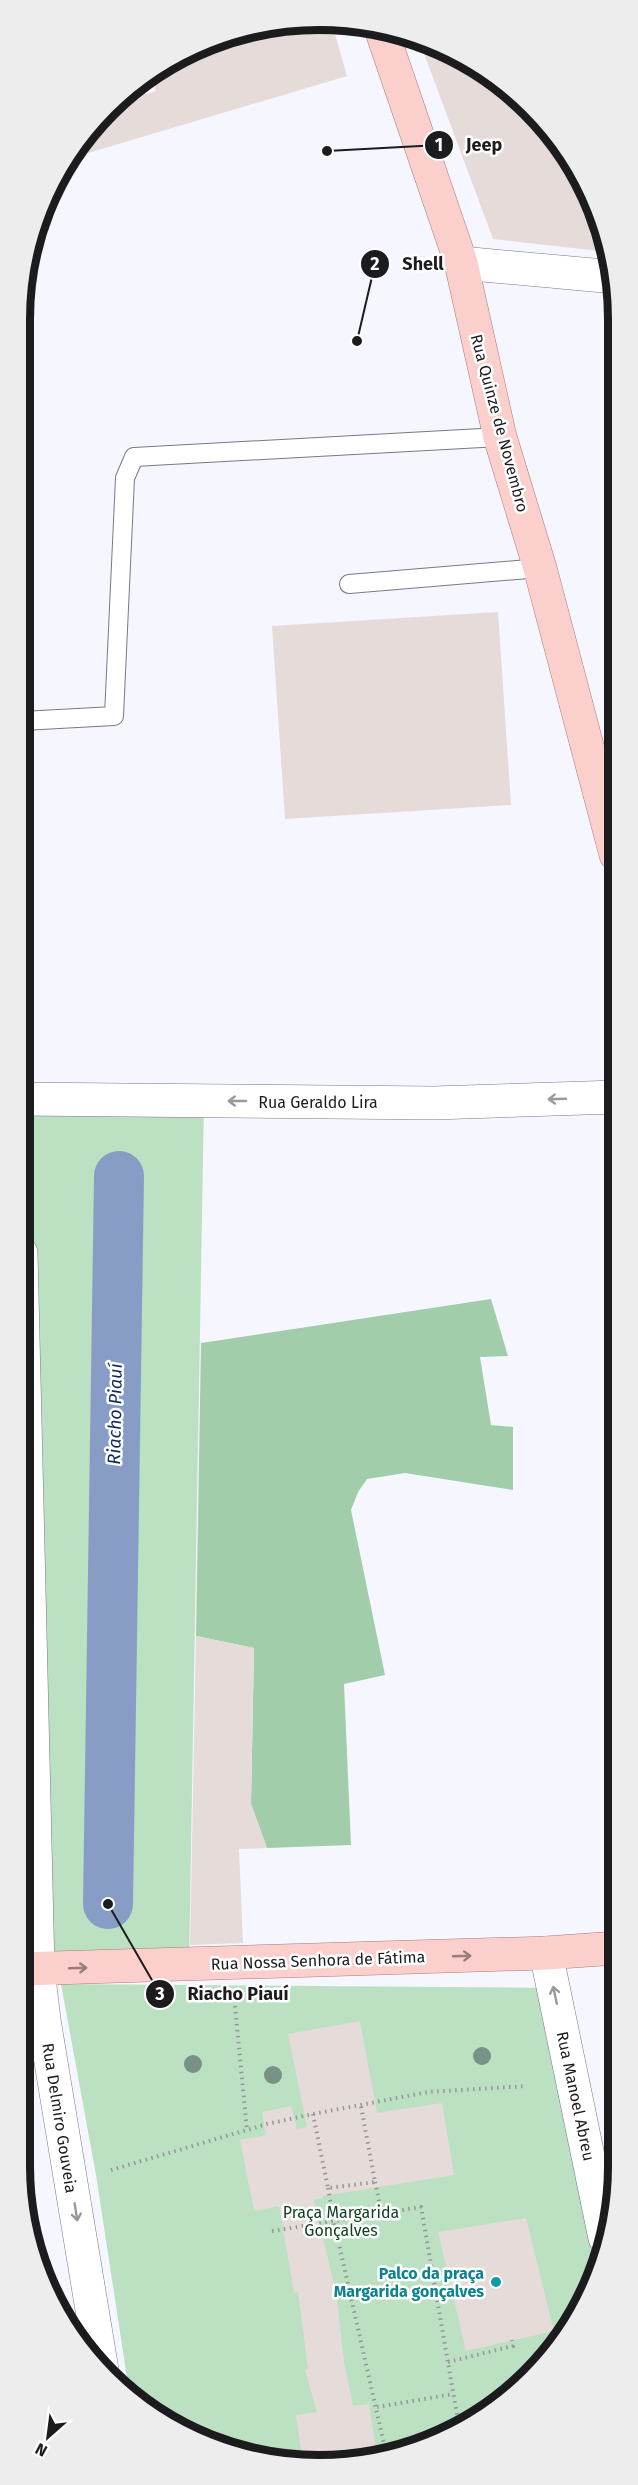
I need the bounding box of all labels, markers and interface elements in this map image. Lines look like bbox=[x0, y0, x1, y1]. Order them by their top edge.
callout: Jeep bbox=[424, 127, 514, 163]
text: 1 bbox=[435, 134, 443, 156]
text: Jeep bbox=[465, 134, 502, 156]
callout: Shell bbox=[360, 246, 456, 282]
text: 2 bbox=[370, 253, 380, 275]
text: Shell bbox=[402, 253, 444, 275]
street label: Rua Quinze de Novembro bbox=[467, 332, 532, 514]
street label: Rua Geraldo Lira bbox=[258, 1093, 378, 1112]
one-way arrow bbox=[548, 1093, 568, 1105]
one-way arrow bbox=[227, 1095, 247, 1107]
water label: Riacho Piauí bbox=[103, 1362, 127, 1465]
street label: Rua Nossa Senhora de Fátima bbox=[210, 1947, 426, 1974]
one-way arrow bbox=[452, 1950, 472, 1962]
one-way arrow bbox=[68, 1962, 88, 1973]
callout: Riacho Piauí bbox=[145, 1976, 300, 2012]
text: 3 bbox=[154, 1983, 165, 2005]
text: Riacho Piauí bbox=[188, 1983, 288, 2005]
one-way arrow bbox=[549, 1986, 560, 2005]
street label: Rua Manoel Abreu bbox=[553, 2030, 599, 2163]
street label: Rua Delmiro Gouveia bbox=[38, 2042, 81, 2194]
one-way arrow bbox=[71, 2201, 82, 2221]
park label: Praça Margarida Gonçalves bbox=[283, 2203, 399, 2241]
place label: Palco da praça Margarida gonçalves bbox=[334, 2264, 484, 2302]
marker: Palco da praça Margarida gonçalves bbox=[489, 2275, 503, 2289]
north arrow bbox=[18, 2407, 78, 2467]
text: N bbox=[32, 2439, 50, 2461]

